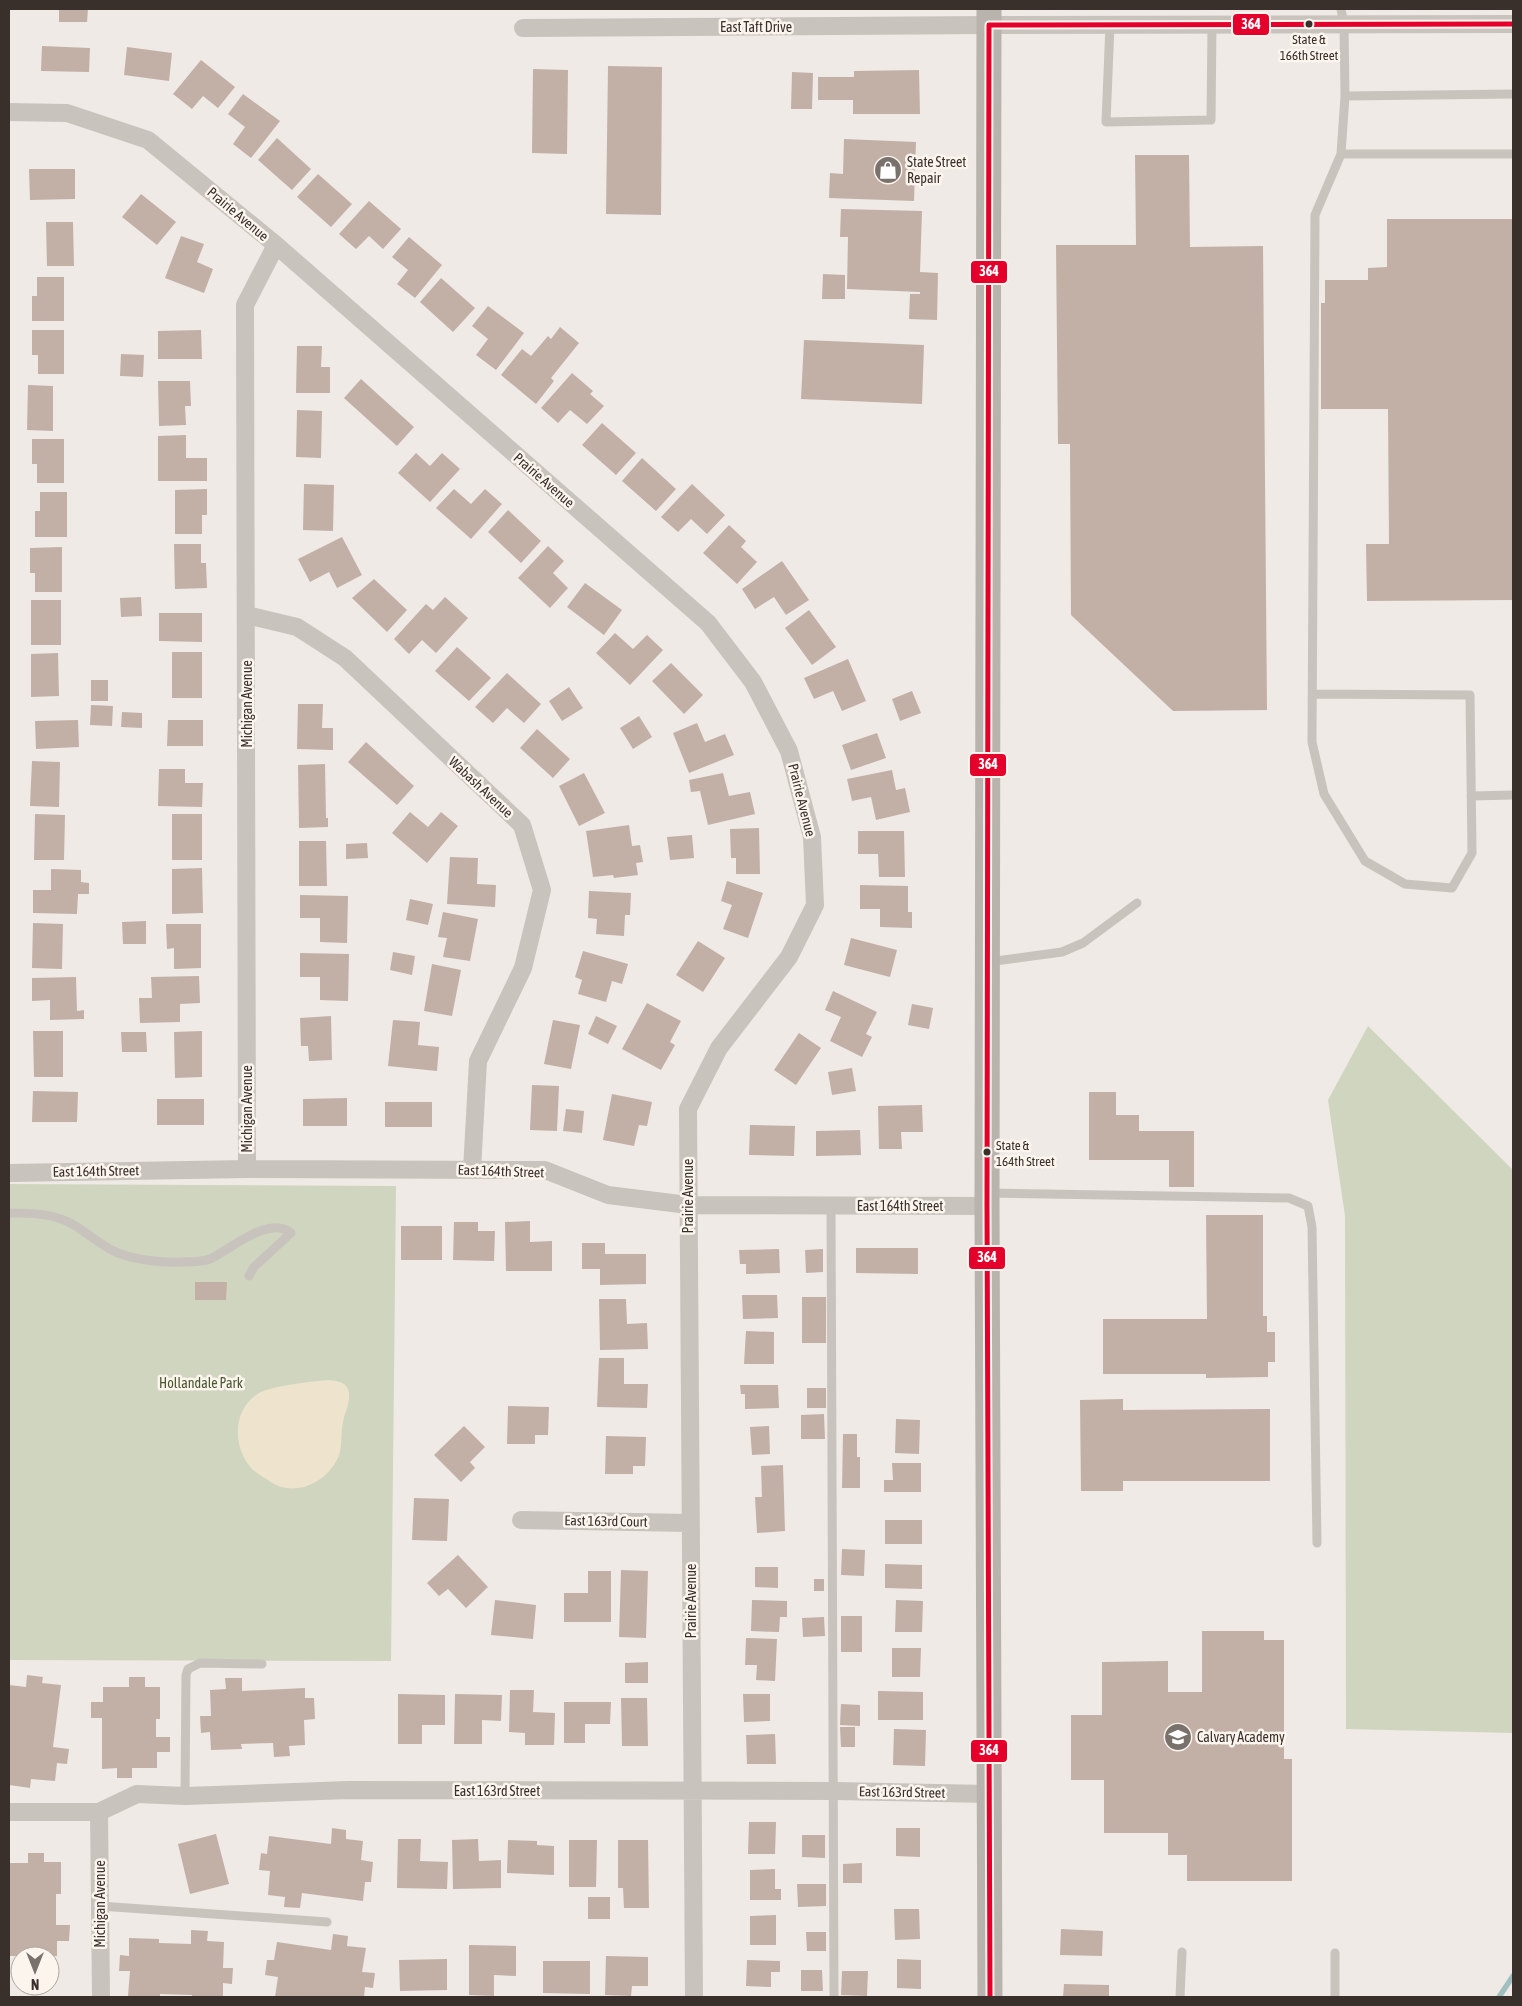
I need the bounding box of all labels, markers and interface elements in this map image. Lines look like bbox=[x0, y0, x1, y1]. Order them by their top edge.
line badge: 364 bbox=[1232, 13, 1270, 36]
text: 364 bbox=[1241, 16, 1261, 32]
street label: East Taft Drive bbox=[720, 19, 792, 35]
marker: State & 166th Street bbox=[1304, 19, 1314, 29]
place label: State & 166th Street bbox=[1280, 32, 1339, 63]
place label: State Street Repair bbox=[907, 154, 966, 186]
shop icon: State Street Repair bbox=[873, 155, 903, 185]
street label: Prairie Avenue bbox=[204, 184, 272, 244]
line badge: 364 bbox=[970, 260, 1008, 284]
text: 364 bbox=[979, 263, 999, 279]
street label: Prairie Avenue bbox=[511, 449, 577, 511]
street label: Michigan Avenue bbox=[239, 660, 255, 748]
street label: Wabash Avenue bbox=[446, 753, 516, 821]
line badge: 364 bbox=[969, 753, 1007, 777]
text: 364 bbox=[978, 756, 998, 772]
street label: Prairie Avenue bbox=[785, 762, 819, 838]
street label: Michigan Avenue bbox=[239, 1065, 255, 1153]
place label: State & 164th Street bbox=[996, 1138, 1055, 1169]
marker: State & 164th Street bbox=[982, 1147, 992, 1157]
street label: Prairie Avenue bbox=[680, 1159, 696, 1233]
street label: East 164th Street bbox=[457, 1161, 545, 1181]
street label: East 164th Street bbox=[53, 1162, 139, 1180]
street label: East 164th Street bbox=[857, 1198, 943, 1214]
line badge: 364 bbox=[968, 1246, 1006, 1270]
text: 364 bbox=[977, 1249, 997, 1265]
park label: Hollandale Park bbox=[159, 1375, 243, 1391]
street label: East 163rd Court bbox=[564, 1512, 648, 1530]
street label: Prairie Avenue bbox=[683, 1564, 699, 1638]
school or university icon: Calvary Academy bbox=[1163, 1722, 1193, 1752]
place label: Calvary Academy bbox=[1197, 1729, 1285, 1745]
line badge: 364 bbox=[970, 1739, 1008, 1763]
text: 364 bbox=[979, 1742, 999, 1758]
street label: East 163rd Street bbox=[454, 1783, 540, 1799]
street label: East 163rd Street bbox=[859, 1783, 945, 1801]
street label: Michigan Avenue bbox=[92, 1860, 108, 1948]
north arrow bbox=[10, 1946, 60, 1996]
text: N bbox=[31, 1976, 39, 1992]

